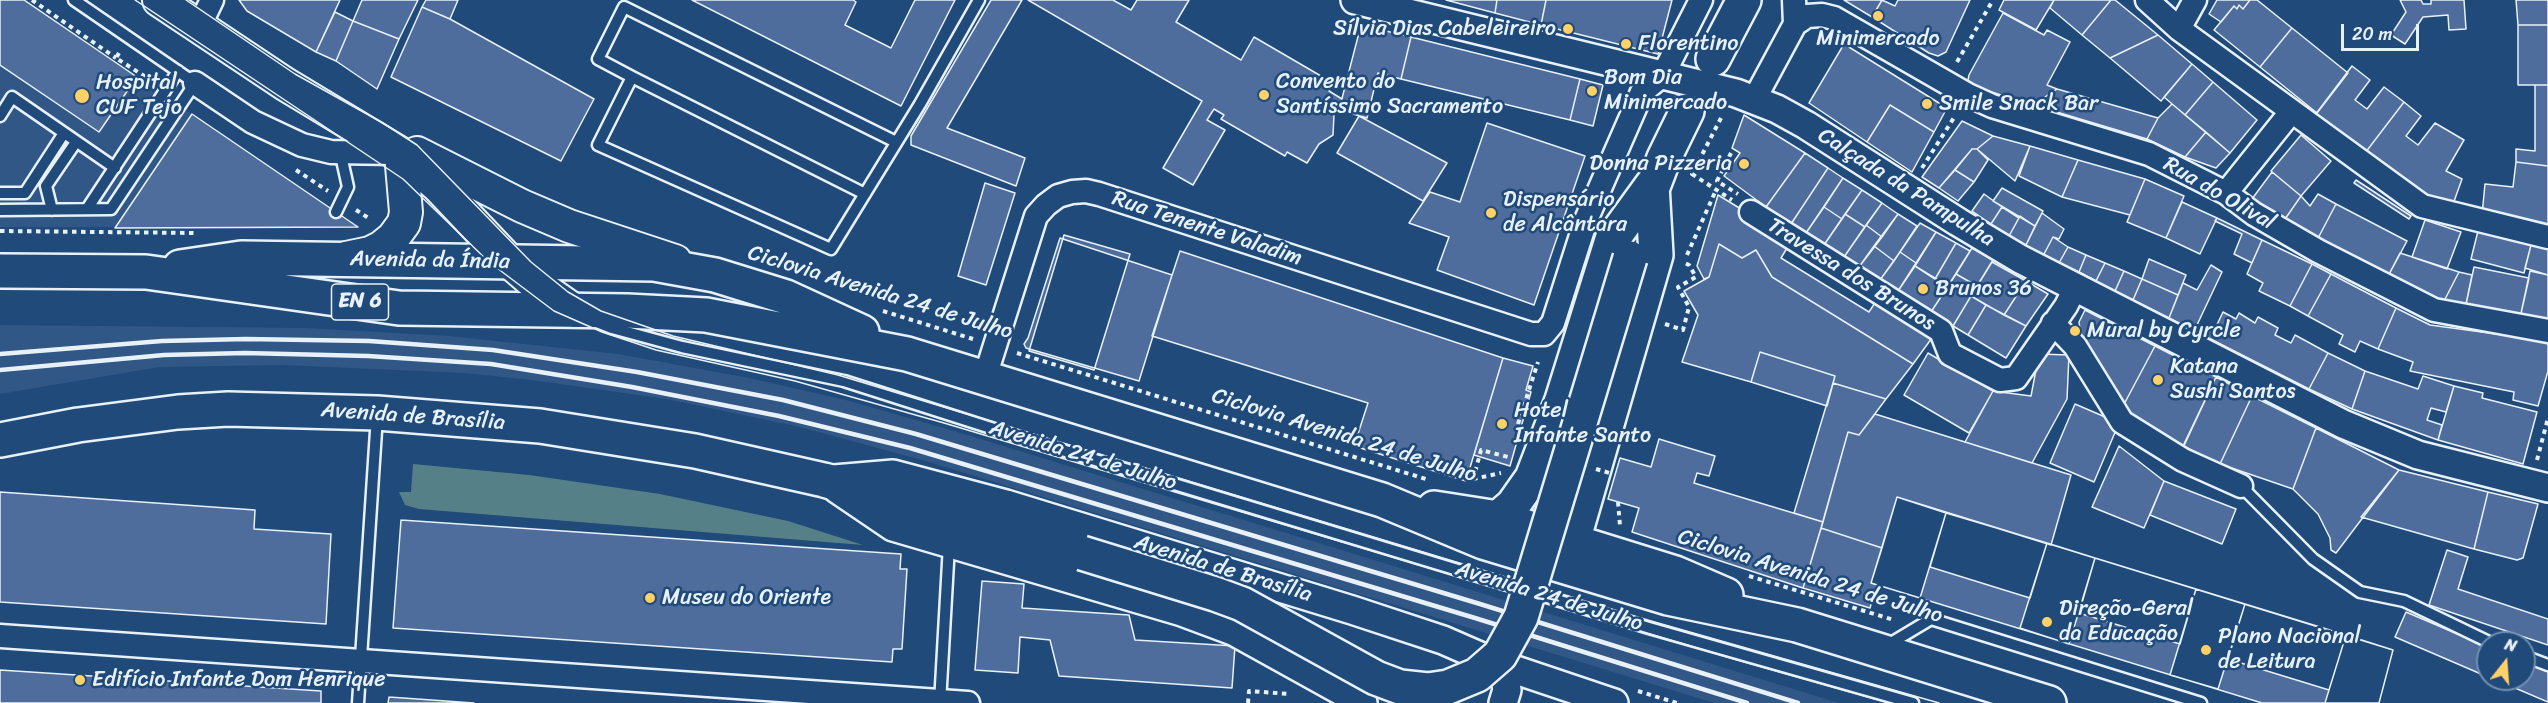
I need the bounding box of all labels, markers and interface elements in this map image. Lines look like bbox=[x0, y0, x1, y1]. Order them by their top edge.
marker: Minimercado bbox=[1871, 9, 1885, 23]
scale bar bbox=[2344, 12, 2422, 50]
place label: Sílvia Dias Cabeleireiro bbox=[1333, 16, 1556, 42]
text: 20 m bbox=[2352, 18, 2392, 50]
marker: Sílvia Dias Cabeleireiro bbox=[1561, 22, 1575, 36]
place label: Minimercado bbox=[1816, 26, 1940, 52]
place label: Florentino bbox=[1638, 31, 1738, 57]
marker: Florentino bbox=[1619, 37, 1633, 51]
place label: Bom Dia Minimercado bbox=[1604, 65, 1727, 116]
place label: Convento do Santíssimo Sacramento bbox=[1276, 69, 1503, 120]
place label: Hospital CUF Tejo bbox=[96, 70, 182, 122]
marker: Bom Dia Minimercado bbox=[1585, 84, 1599, 98]
marker: Hospital CUF Tejo bbox=[73, 87, 91, 105]
marker: Convento do Santíssimo Sacramento bbox=[1257, 88, 1271, 102]
place label: Smile Snack Bar bbox=[1939, 91, 2098, 117]
marker: Smile Snack Bar bbox=[1920, 97, 1934, 111]
street label: Calçada da Pampulha bbox=[1813, 123, 1999, 253]
place label: Donna Pizzeria bbox=[1589, 151, 1732, 177]
street label: Rua do Olival bbox=[2158, 151, 2280, 237]
marker: Donna Pizzeria bbox=[1737, 157, 1751, 171]
street label: Rua Tenente Valadim bbox=[1109, 186, 1305, 272]
place label: Dispensário de Alcântara bbox=[1503, 187, 1627, 238]
marker: Dispensário de Alcântara bbox=[1484, 206, 1498, 220]
street label: Travessa dos Brunos bbox=[1762, 213, 1940, 337]
street label: Ciclovia Avenida 24 de Julho bbox=[744, 240, 1016, 346]
street label: Avenida da Índia bbox=[350, 246, 510, 276]
place label: Brunos 36 bbox=[1935, 276, 2032, 302]
marker: Brunos 36 bbox=[1916, 282, 1930, 296]
road number: EN 6 bbox=[332, 284, 388, 320]
place label: Mural by Cyrcle bbox=[2087, 318, 2241, 344]
marker: Mural by Cyrcle bbox=[2068, 324, 2082, 338]
place label: Katana Sushi Santos bbox=[2170, 354, 2296, 406]
marker: Katana Sushi Santos bbox=[2151, 373, 2165, 387]
street label: Ciclovia Avenida 24 de Julho bbox=[1208, 383, 1480, 489]
street label: Avenida de Brasília bbox=[320, 397, 506, 437]
place label: Hotel Infante Santo bbox=[1514, 398, 1651, 450]
street label: Avenida 24 de Julho bbox=[986, 415, 1180, 497]
marker: Hotel Infante Santo bbox=[1495, 417, 1509, 431]
street label: Ciclovia Avenida 24 de Julho bbox=[1674, 524, 1946, 630]
street label: Avenida de Brasília bbox=[1131, 529, 1315, 609]
street label: Avenida 24 de Julho bbox=[1452, 556, 1646, 638]
place label: Museu do Oriente bbox=[662, 585, 831, 611]
marker: Museu do Oriente bbox=[643, 591, 657, 605]
place label: Direção-Geral da Educação bbox=[2059, 596, 2193, 648]
marker: Direção-Geral da Educação bbox=[2040, 615, 2054, 629]
place label: Plano Nacional de Leitura bbox=[2218, 624, 2361, 676]
text: N bbox=[2501, 630, 2520, 661]
north arrow bbox=[2476, 631, 2536, 691]
marker: Plano Nacional de Leitura bbox=[2199, 643, 2213, 657]
place label: Edifício Infante Dom Henrique bbox=[92, 667, 386, 693]
marker: Edifício Infante Dom Henrique bbox=[73, 673, 87, 687]

